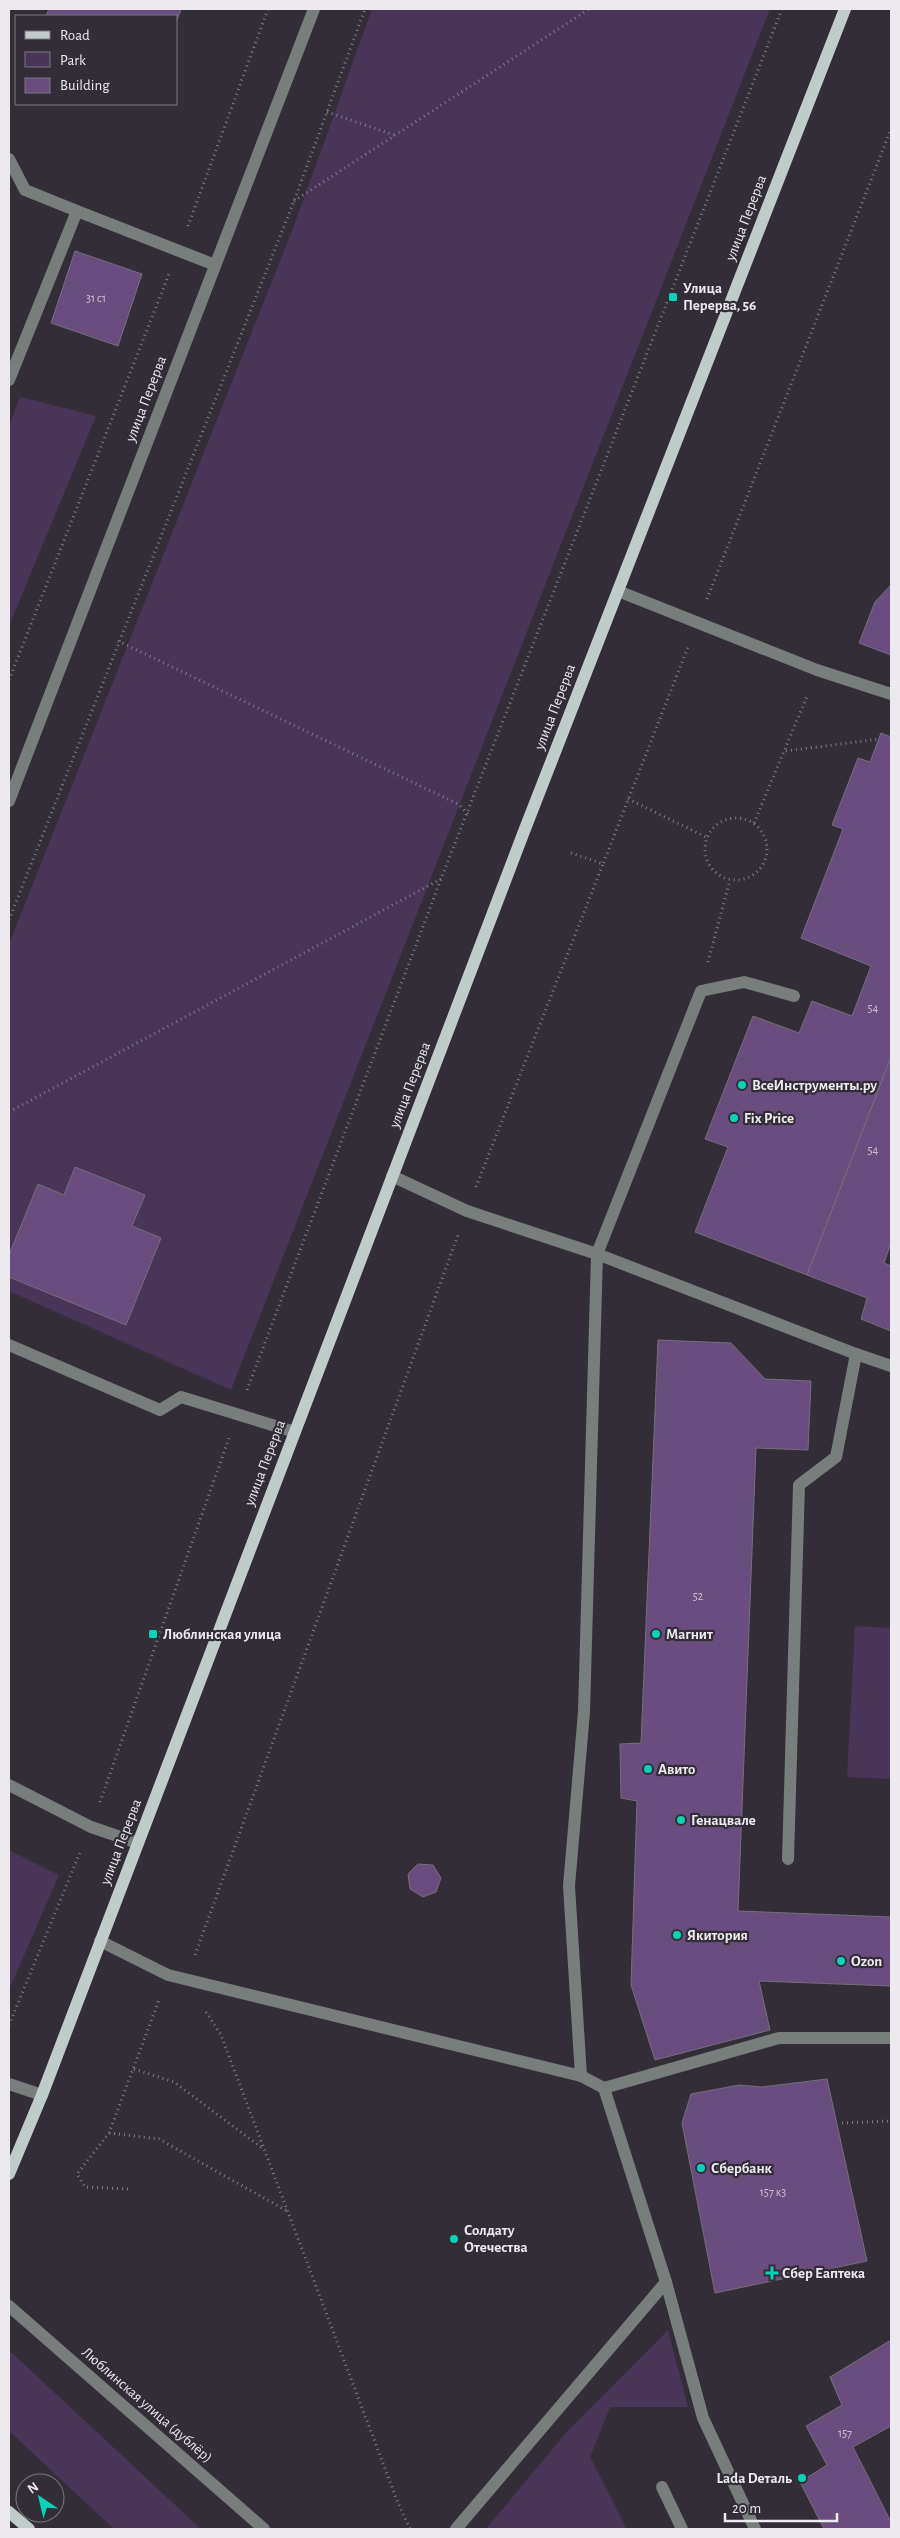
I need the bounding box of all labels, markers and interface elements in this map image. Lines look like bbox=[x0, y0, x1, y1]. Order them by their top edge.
legend bbox=[15, 15, 178, 105]
text: Road bbox=[60, 28, 90, 43]
text: Park bbox=[60, 53, 86, 68]
text: Building bbox=[60, 78, 110, 93]
street label: улица Перерва bbox=[722, 173, 769, 264]
place label: Улица Перерва, 56 bbox=[683, 281, 756, 313]
marker: Улица Перерва, 56 bbox=[667, 291, 679, 303]
house number: 31 с1 bbox=[86, 292, 106, 304]
street label: улица Перерва bbox=[122, 354, 169, 445]
street label: улица Перерва bbox=[531, 662, 578, 753]
house number: 54 bbox=[868, 1002, 879, 1014]
street label: улица Перерва bbox=[386, 1040, 433, 1131]
place label: ВсеИнструменты.ру bbox=[752, 1078, 877, 1093]
marker: ВсеИнструменты.ру bbox=[736, 1079, 748, 1091]
place label: Fix Price bbox=[744, 1111, 794, 1126]
marker: Fix Price bbox=[728, 1112, 740, 1124]
house number: 54 bbox=[868, 1144, 879, 1156]
street label: улица Перерва bbox=[241, 1418, 288, 1509]
house number: 52 bbox=[693, 1590, 704, 1602]
place label: Люблинская улица bbox=[163, 1627, 281, 1642]
place label: Магнит bbox=[666, 1627, 713, 1642]
marker: Люблинская улица bbox=[147, 1628, 159, 1640]
marker: Магнит bbox=[650, 1628, 662, 1640]
place label: Авито bbox=[658, 1762, 696, 1777]
marker: Авито bbox=[642, 1763, 654, 1775]
street label: улица Перерва bbox=[97, 1797, 144, 1888]
place label: Генацвале bbox=[691, 1813, 756, 1828]
marker: Генацвале bbox=[675, 1814, 687, 1826]
place label: Якитория bbox=[687, 1928, 748, 1943]
marker: Якитория bbox=[671, 1929, 683, 1941]
place label: Ozon bbox=[851, 1954, 882, 1969]
marker: Ozon bbox=[835, 1955, 847, 1967]
place label: Сбербанк bbox=[711, 2161, 773, 2176]
marker: Сбербанк bbox=[695, 2162, 707, 2174]
house number: 157 к3 bbox=[760, 2186, 786, 2198]
place label: Солдату Отечества bbox=[464, 2223, 528, 2255]
marker: Солдату Отечества bbox=[448, 2233, 460, 2245]
place label: Сбер Еаптека bbox=[782, 2266, 865, 2281]
marker: Сбер Еаптека bbox=[766, 2267, 778, 2279]
street label: Люблинская улица (дублёр) bbox=[79, 2344, 215, 2466]
house number: 157 bbox=[838, 2427, 852, 2439]
place label: Lada Dеталь bbox=[717, 2471, 792, 2486]
marker: Lada Dеталь bbox=[796, 2472, 808, 2484]
north arrow bbox=[15, 2473, 65, 2523]
text: N bbox=[25, 2480, 41, 2497]
scale bar bbox=[725, 2490, 838, 2522]
text: 20 m bbox=[732, 2501, 761, 2516]

